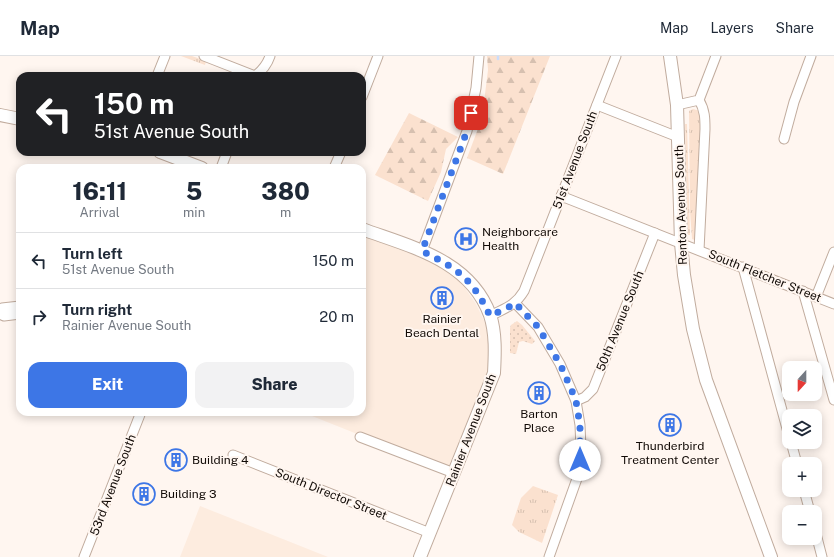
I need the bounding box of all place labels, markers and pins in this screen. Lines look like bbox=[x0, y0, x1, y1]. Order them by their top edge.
pin bbox=[454, 96, 488, 130]
place label: Neighborcare Health bbox=[482, 225, 558, 253]
hospital icon: Neighborcare Health bbox=[453, 226, 479, 252]
building icon: Rainier Beach Dental bbox=[429, 285, 455, 311]
place label: Rainier Beach Dental bbox=[405, 312, 480, 340]
building icon: Barton Place bbox=[526, 380, 552, 406]
place label: Barton Place bbox=[520, 407, 558, 435]
building icon: Thunderbird Treatment Center bbox=[657, 412, 683, 438]
place label: Thunderbird Treatment Center bbox=[621, 439, 719, 467]
building icon: Building 4 bbox=[163, 447, 189, 473]
place label: Building 4 bbox=[192, 453, 249, 467]
building icon: Building 3 bbox=[131, 481, 157, 507]
place label: Building 3 bbox=[160, 487, 217, 501]

